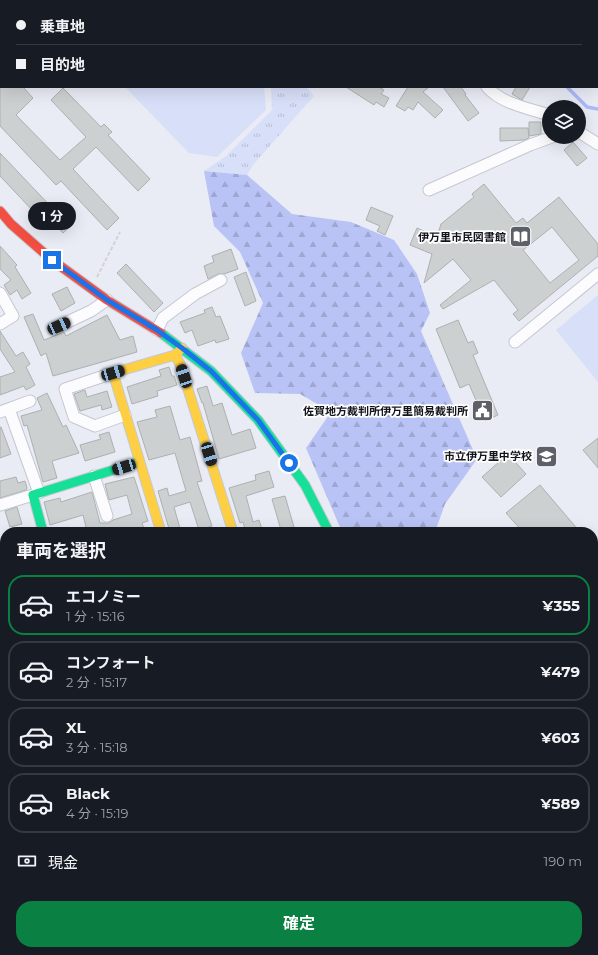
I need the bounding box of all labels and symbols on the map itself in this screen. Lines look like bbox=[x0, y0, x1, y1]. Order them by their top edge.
callout: 1 分 bbox=[28, 202, 76, 230]
library icon: 伊万里市民図書館 bbox=[508, 224, 534, 250]
place label: 伊万里市民図書館 bbox=[418, 230, 506, 244]
route end bbox=[43, 251, 61, 269]
car bbox=[46, 316, 72, 336]
car bbox=[175, 363, 193, 389]
car bbox=[100, 364, 126, 382]
public building icon: 佐賀地方裁判所伊万里簡易裁判所 bbox=[470, 398, 496, 424]
place label: 佐賀地方裁判所伊万里簡易裁判所 bbox=[303, 404, 468, 418]
car bbox=[200, 441, 218, 467]
school or university icon: 市立伊万里中学校 bbox=[534, 443, 560, 469]
place label: 市立伊万里中学校 bbox=[444, 449, 532, 463]
route start bbox=[280, 454, 298, 472]
car bbox=[111, 458, 137, 476]

